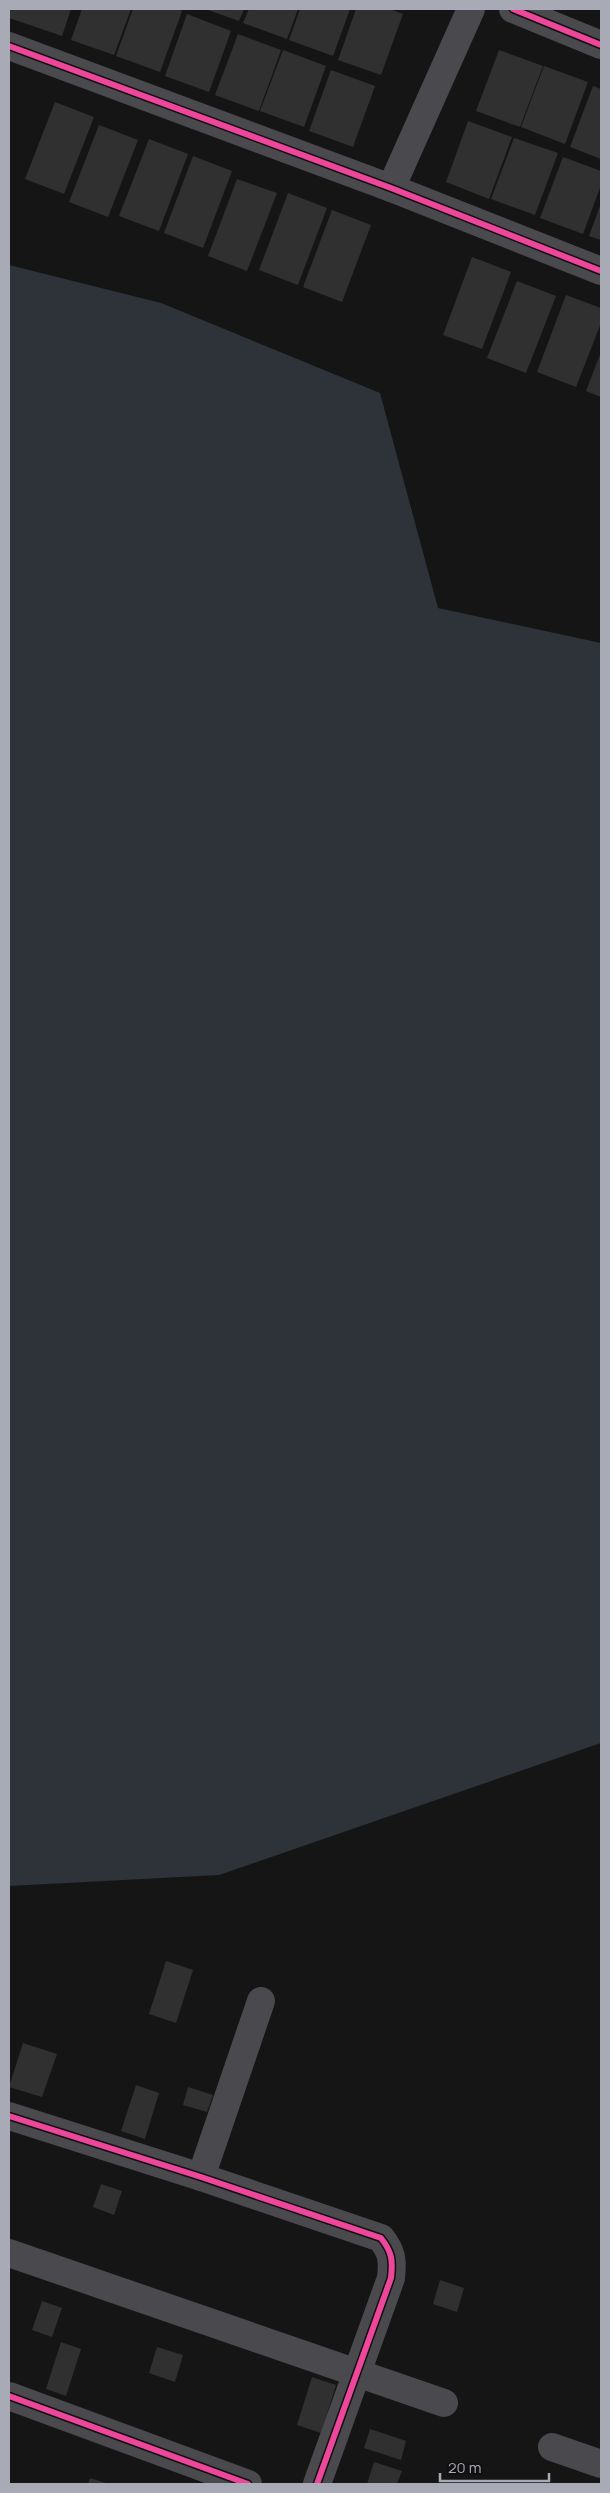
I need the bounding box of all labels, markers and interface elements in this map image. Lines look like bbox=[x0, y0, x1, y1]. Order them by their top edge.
scale bar bbox=[440, 2450, 549, 2482]
text: 20 m bbox=[448, 2457, 481, 2478]

